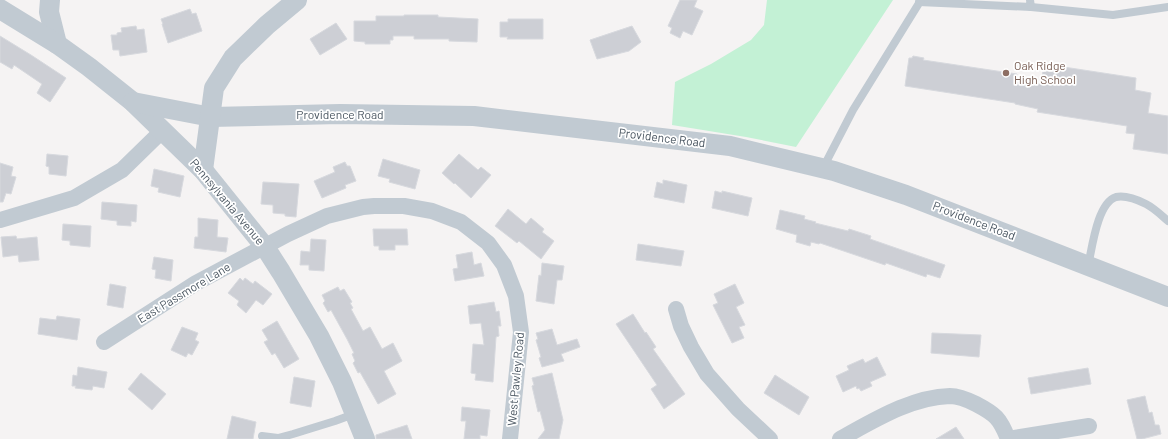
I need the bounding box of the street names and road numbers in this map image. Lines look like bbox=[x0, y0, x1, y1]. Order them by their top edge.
street label: Providence Road bbox=[296, 107, 384, 121]
street label: Providence Road bbox=[618, 125, 706, 149]
street label: Pennsylvania Avenue bbox=[188, 156, 268, 247]
street label: Providence Road bbox=[931, 198, 1018, 242]
street label: East Passmore Lane bbox=[135, 259, 232, 325]
street label: West Pawley Road bbox=[504, 331, 526, 426]

